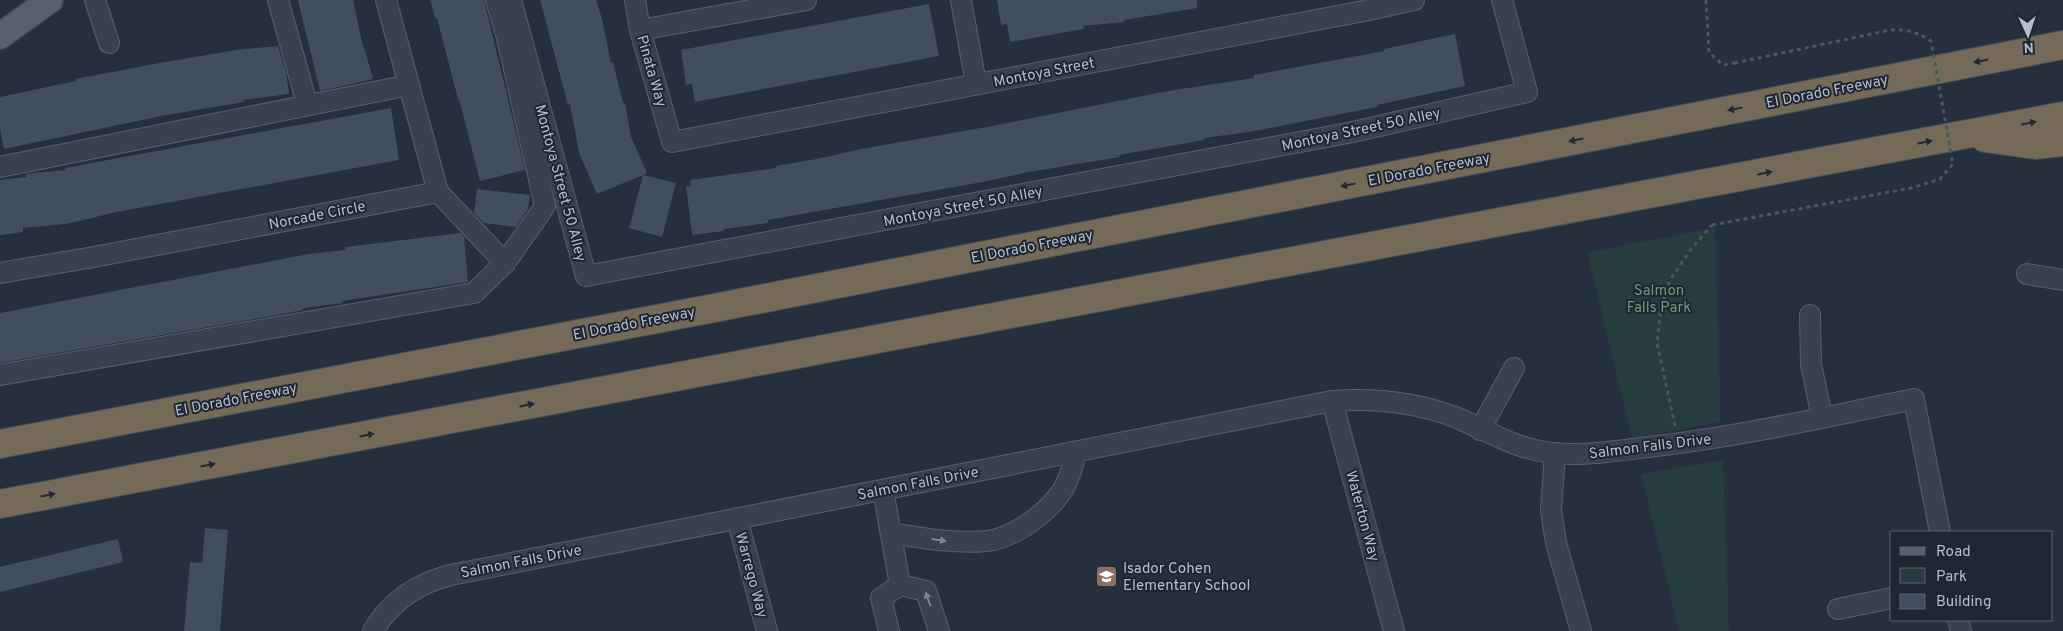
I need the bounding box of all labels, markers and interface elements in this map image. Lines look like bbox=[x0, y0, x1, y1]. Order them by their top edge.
north arrow bbox=[2003, 10, 2053, 60]
street label: Pinata Way bbox=[631, 33, 670, 110]
text: N bbox=[2023, 38, 2034, 55]
street label: Montoya Street bbox=[992, 54, 1097, 93]
one-way arrow bbox=[1972, 58, 1988, 66]
street label: El Dorado Freeway bbox=[1765, 71, 1890, 114]
street label: Montoya Street 50 Alley bbox=[529, 103, 590, 264]
street label: Montoya Street 50 Alley bbox=[1280, 104, 1443, 157]
one-way arrow bbox=[1728, 105, 1743, 113]
one-way arrow bbox=[2021, 118, 2037, 126]
one-way arrow bbox=[1568, 137, 1584, 145]
one-way arrow bbox=[1917, 138, 1933, 146]
street label: El Dorado Freeway bbox=[1367, 149, 1492, 192]
one-way arrow bbox=[1757, 169, 1773, 177]
one-way arrow bbox=[1339, 181, 1355, 189]
street label: Montoya Street 50 Alley bbox=[882, 183, 1045, 232]
street label: Norcade Circle bbox=[267, 198, 367, 235]
street label: El Dorado Freeway bbox=[970, 226, 1095, 269]
park label: Salmon Falls Park bbox=[1627, 282, 1691, 318]
street label: El Dorado Freeway bbox=[572, 303, 697, 346]
street label: El Dorado Freeway bbox=[174, 379, 299, 422]
one-way arrow bbox=[519, 401, 535, 409]
one-way arrow bbox=[360, 431, 375, 439]
street label: Salmon Falls Drive bbox=[1588, 431, 1712, 464]
one-way arrow bbox=[200, 461, 216, 469]
street label: Salmon Falls Drive bbox=[856, 463, 981, 506]
street label: Waterton Way bbox=[1340, 469, 1383, 564]
one-way arrow bbox=[40, 491, 56, 499]
street label: Warrego Way bbox=[730, 530, 771, 620]
legend bbox=[1890, 531, 2053, 621]
one-way arrow bbox=[931, 536, 947, 544]
street label: Salmon Falls Drive bbox=[459, 541, 584, 584]
text: Road bbox=[1936, 543, 1971, 562]
place label: Isador Cohen Elementary School bbox=[1123, 560, 1250, 596]
school or university icon: Isador Cohen Elementary School bbox=[1095, 565, 1119, 589]
text: Park bbox=[1936, 568, 1967, 587]
one-way arrow bbox=[924, 591, 932, 606]
text: Building bbox=[1936, 593, 1991, 612]

